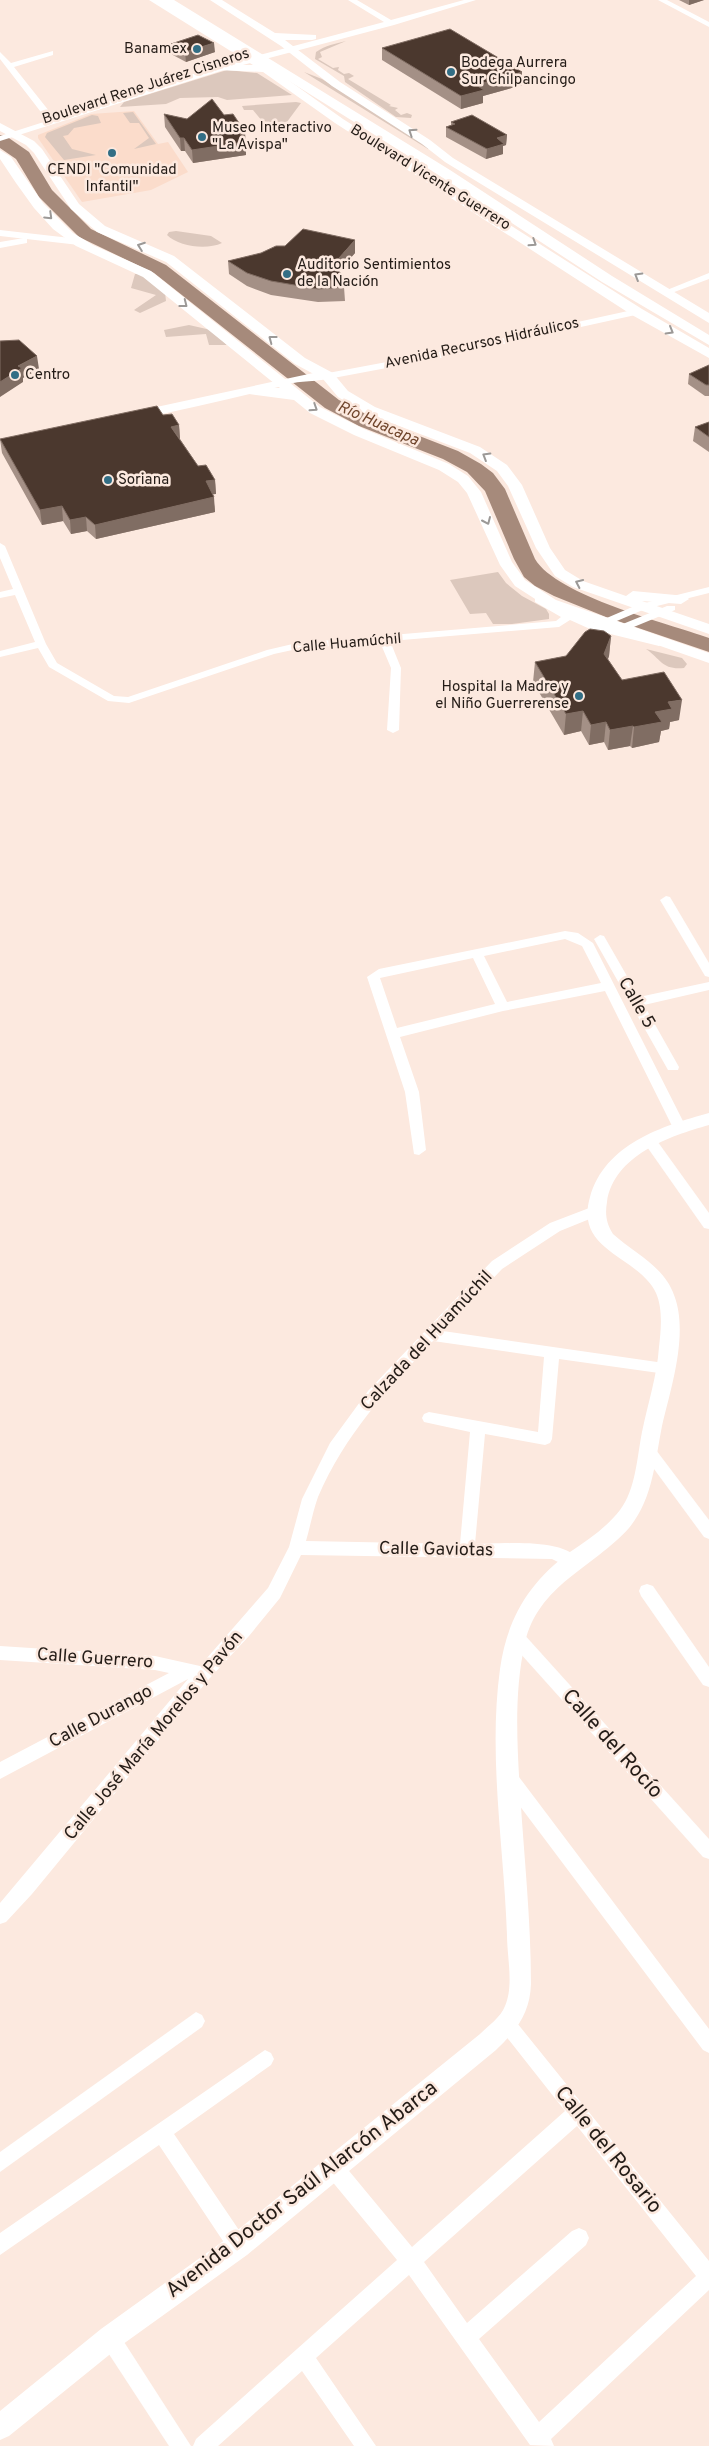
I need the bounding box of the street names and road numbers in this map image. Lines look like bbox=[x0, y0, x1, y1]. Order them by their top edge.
street label: Boulevard Rene Juárez Cisneros bbox=[40, 44, 252, 130]
street label: Boulevard Vicente Guerrero bbox=[346, 121, 514, 235]
street label: Avenida Recursos Hidráulicos bbox=[383, 314, 581, 374]
street label: Calle Huamúchil bbox=[292, 630, 402, 658]
street label: Calle 5 bbox=[612, 973, 660, 1033]
street label: Calzada del Huamúchil bbox=[356, 1266, 498, 1416]
street label: Calle Gaviotas bbox=[379, 1538, 493, 1562]
street label: Calle José María Morelos y Pavón bbox=[59, 1626, 249, 1846]
street label: Calle Guerrero bbox=[36, 1643, 154, 1675]
street label: Calle Durango bbox=[45, 1680, 157, 1754]
street label: Calle del Rocío bbox=[556, 1684, 668, 1804]
street label: Avenida Doctor Saúl Alarcón Abarca bbox=[161, 2075, 443, 2305]
street label: Calle del Rosario bbox=[548, 2081, 668, 2219]

